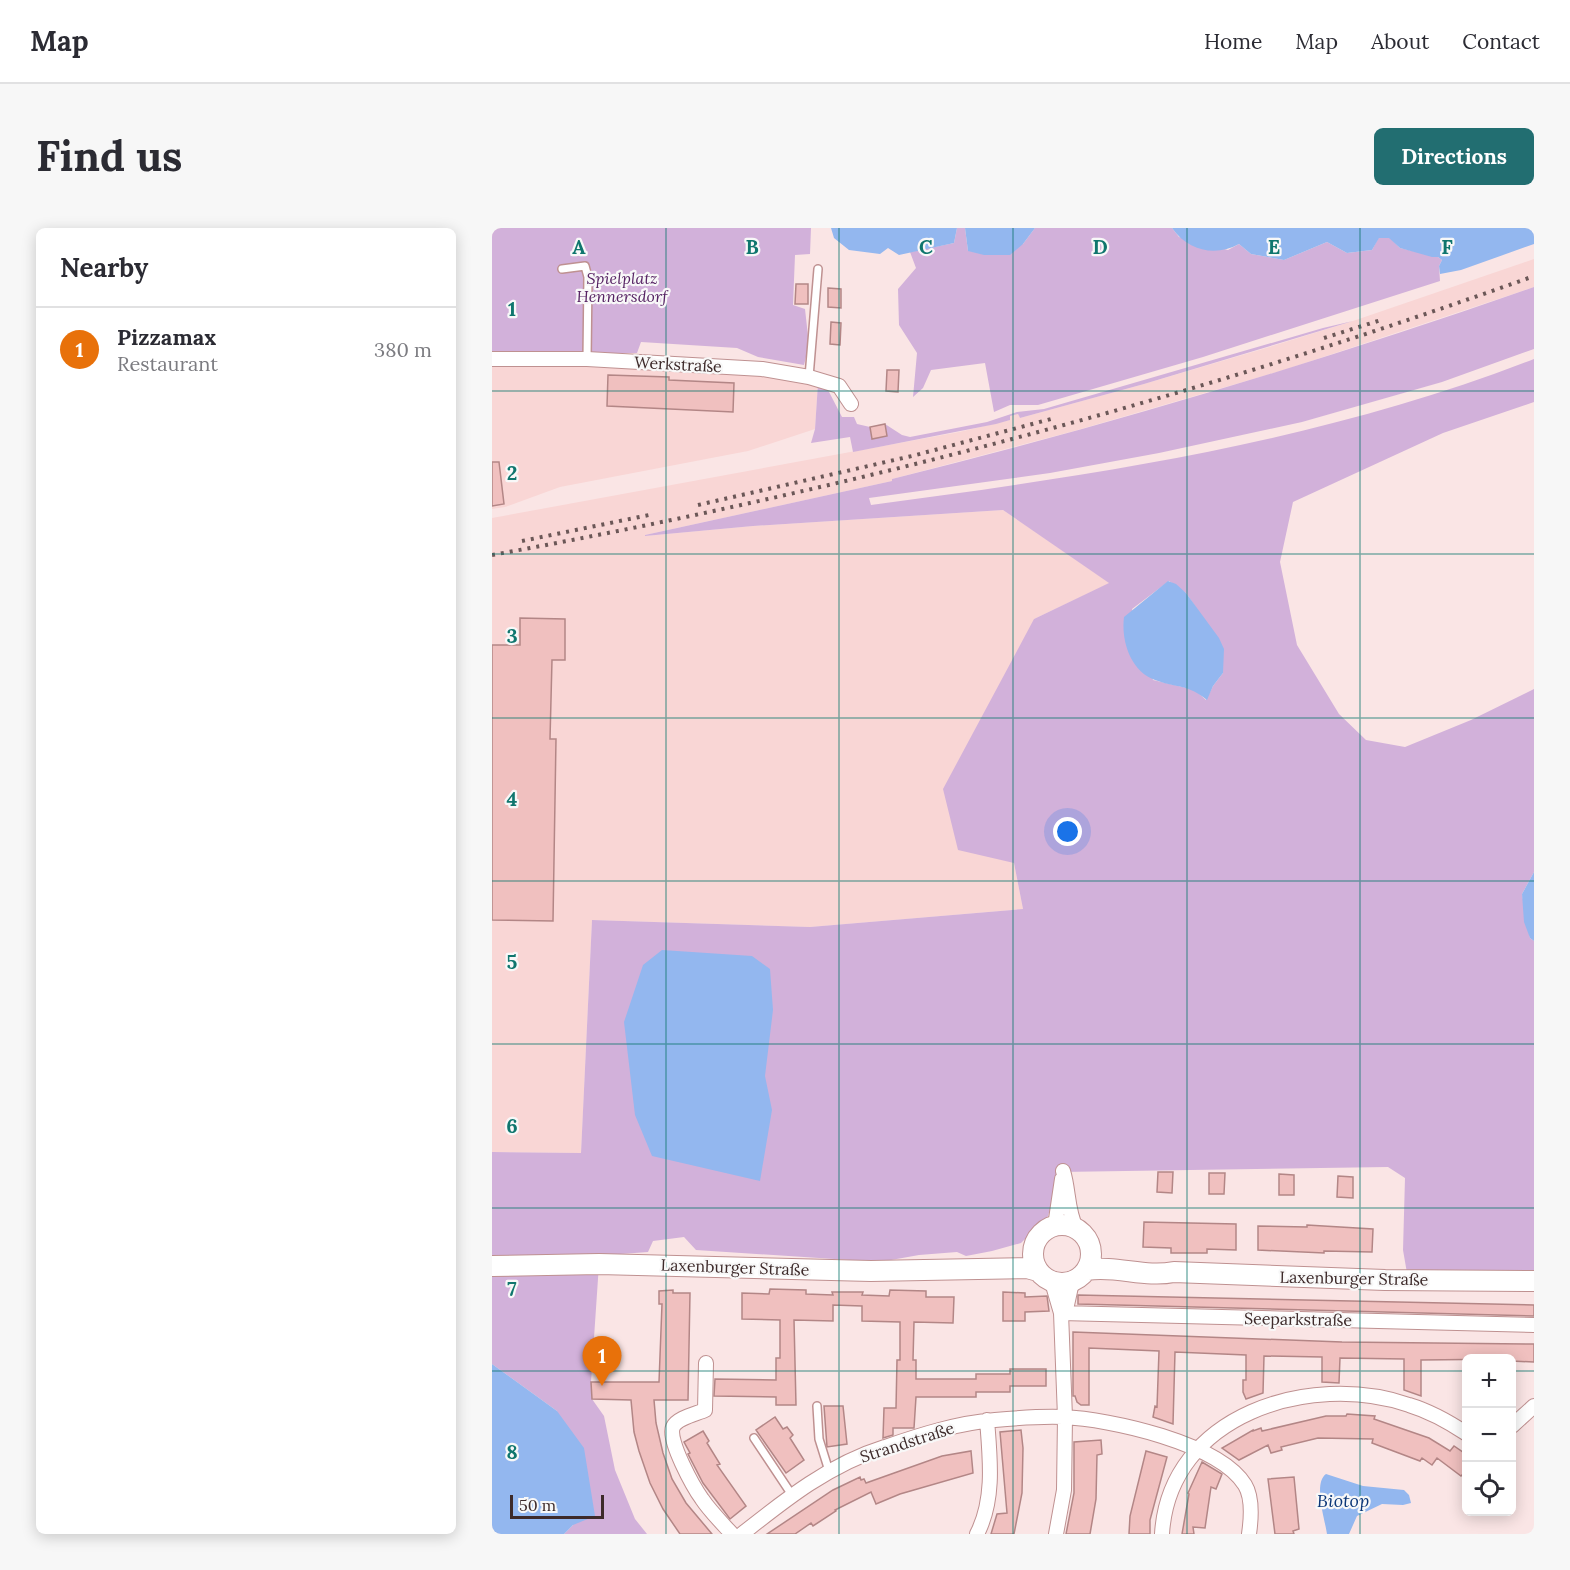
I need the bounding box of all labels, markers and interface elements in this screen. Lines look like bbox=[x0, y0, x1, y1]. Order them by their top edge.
text: Map bbox=[30, 23, 89, 59]
text: Home bbox=[1204, 28, 1262, 55]
text: Map bbox=[1295, 28, 1338, 55]
text: About bbox=[1371, 28, 1429, 55]
text: Contact bbox=[1462, 28, 1540, 55]
button: Directions bbox=[1374, 128, 1534, 185]
text: Find us bbox=[36, 129, 182, 183]
text: A bbox=[572, 234, 586, 259]
text: B bbox=[745, 234, 759, 259]
text: C bbox=[919, 234, 933, 259]
text: D bbox=[1092, 234, 1108, 259]
text: E bbox=[1268, 234, 1280, 259]
text: F bbox=[1441, 234, 1453, 259]
text: Nearby bbox=[60, 251, 148, 284]
park label: Spielplatz Hennersdorf bbox=[577, 268, 669, 306]
text: 1 bbox=[508, 296, 516, 321]
text: Pizzamax bbox=[117, 323, 216, 351]
text: 1 bbox=[75, 337, 84, 362]
text: 380 m bbox=[374, 337, 432, 362]
text: Restaurant bbox=[117, 351, 218, 376]
street label: Werkstraße bbox=[634, 352, 723, 376]
text: 2 bbox=[507, 460, 517, 485]
text: 3 bbox=[506, 623, 518, 648]
text: 4 bbox=[507, 786, 518, 811]
your location bbox=[1053, 817, 1082, 846]
text: 5 bbox=[507, 949, 518, 974]
text: 6 bbox=[506, 1113, 518, 1138]
street label: Laxenburger Straße bbox=[660, 1254, 810, 1280]
street label: Laxenburger Straße bbox=[1279, 1267, 1429, 1289]
text: 7 bbox=[507, 1276, 517, 1301]
street label: Seeparkstraße bbox=[1244, 1308, 1352, 1330]
pin: 1 bbox=[582, 1336, 622, 1386]
map controls bbox=[1462, 1354, 1516, 1516]
button: + bbox=[1462, 1354, 1516, 1408]
button: − bbox=[1462, 1408, 1516, 1462]
street label: Strandstraße bbox=[857, 1417, 957, 1467]
text: 8 bbox=[506, 1439, 518, 1464]
button: locate bbox=[1462, 1462, 1516, 1516]
water label: Biotop bbox=[1317, 1489, 1369, 1512]
scale bar bbox=[510, 1492, 604, 1520]
text: 50 m bbox=[519, 1495, 556, 1515]

